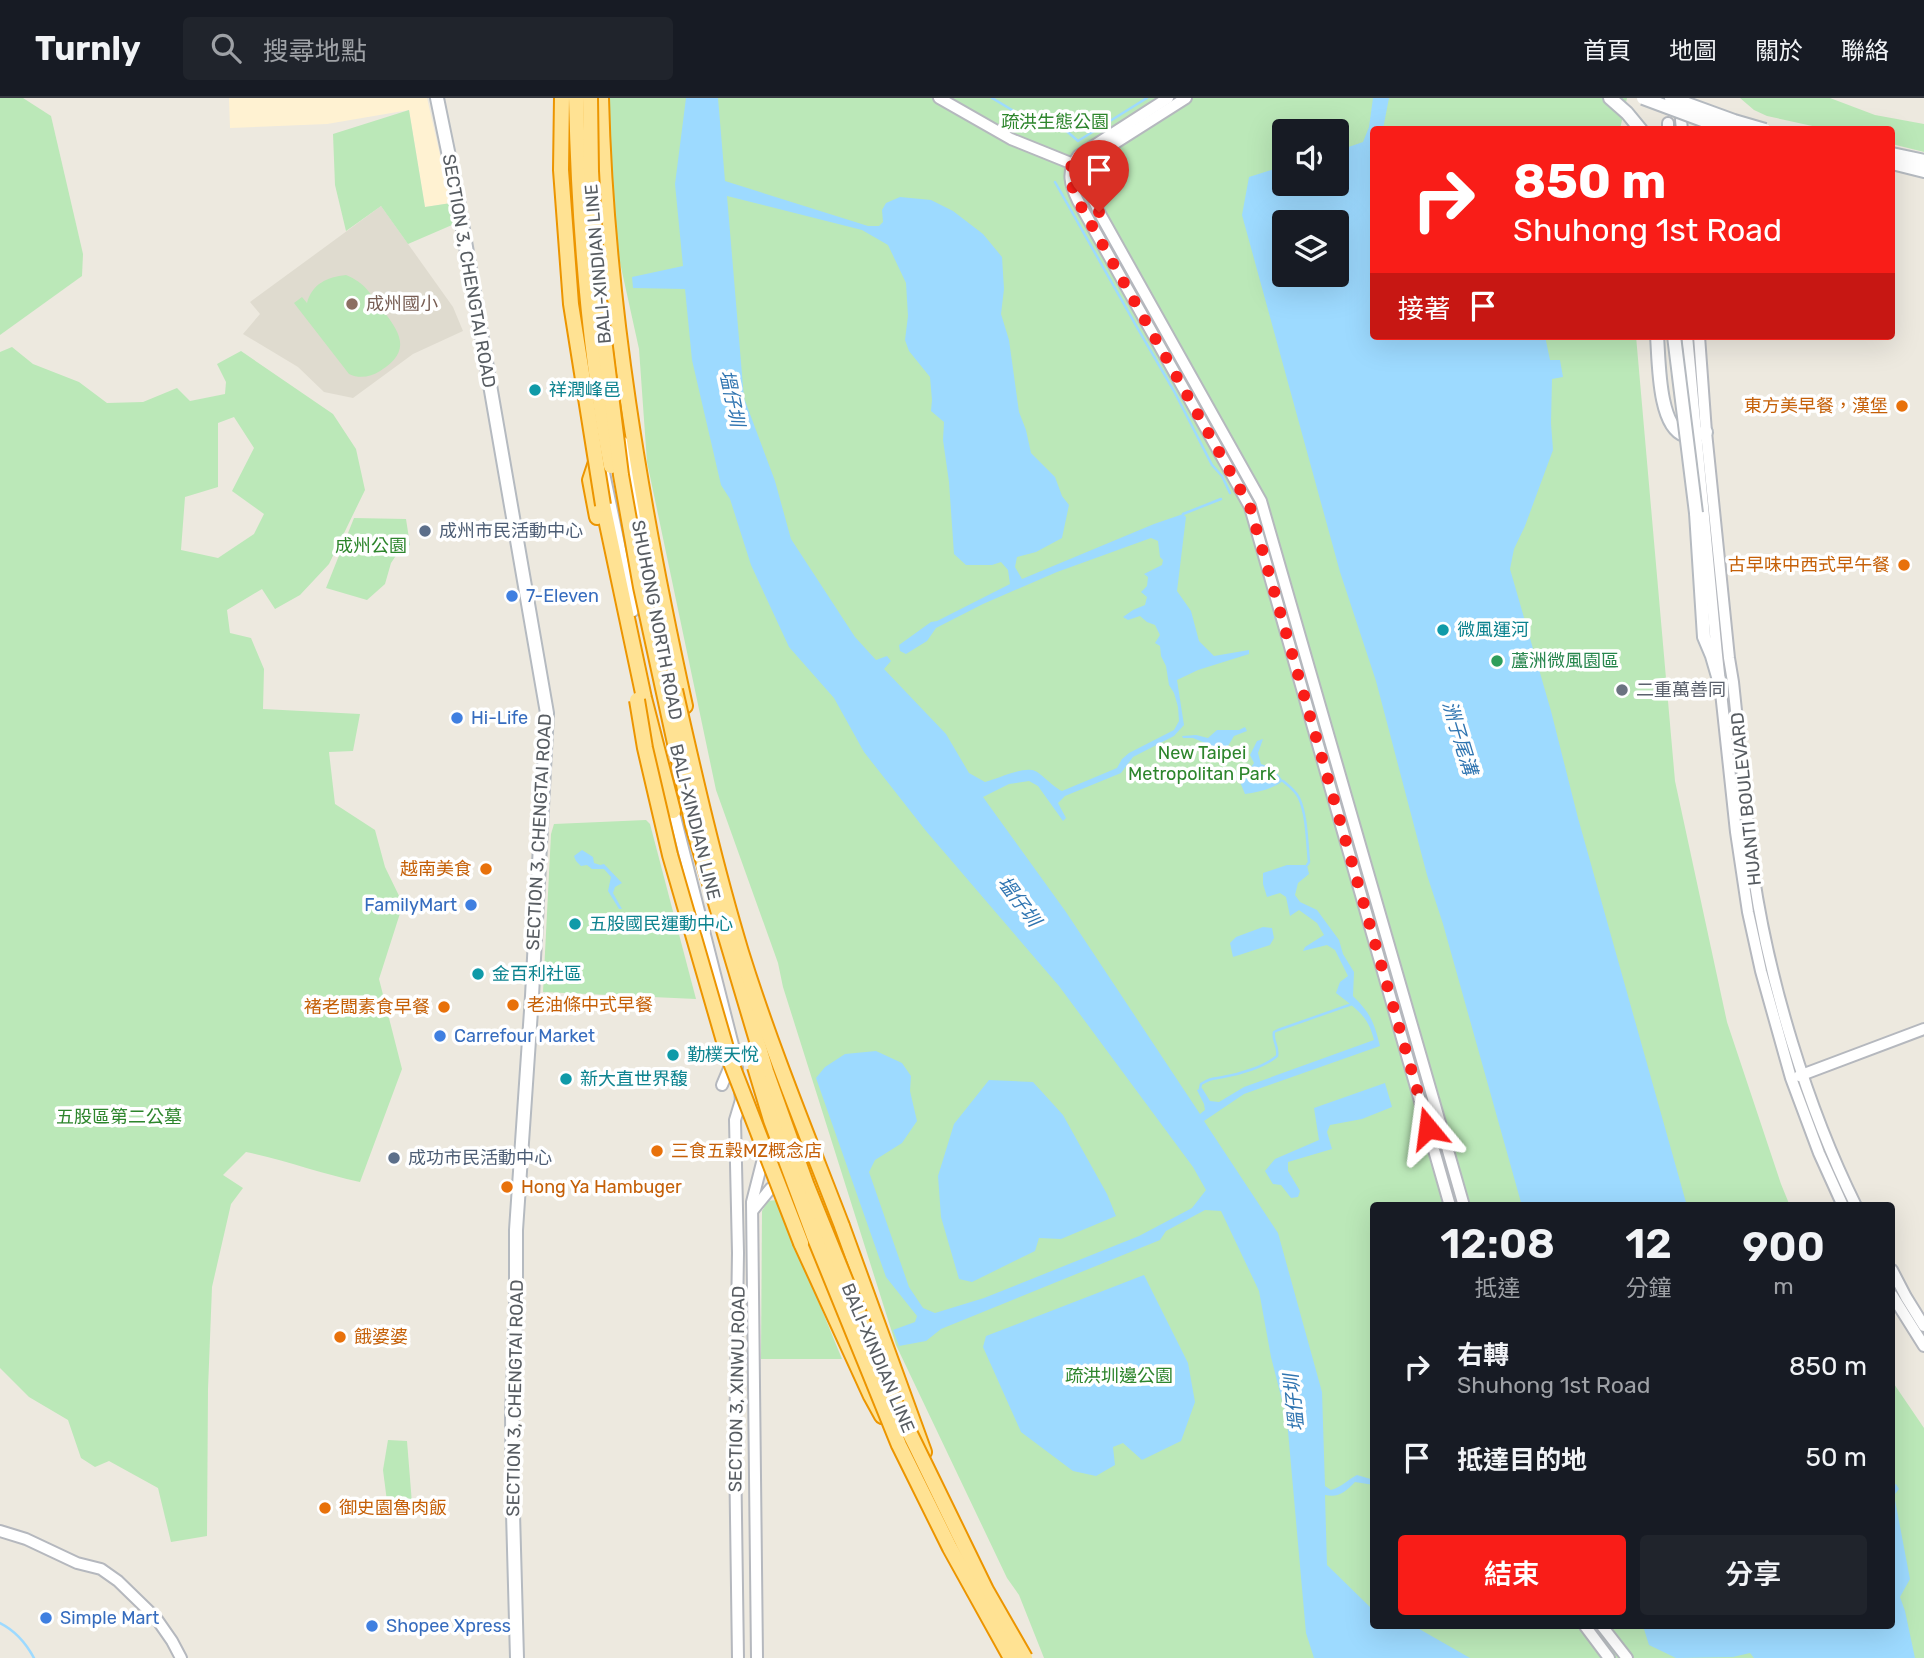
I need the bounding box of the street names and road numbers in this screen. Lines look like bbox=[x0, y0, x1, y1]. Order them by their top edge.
street label: SECTION 3, CHENGTAI ROAD bbox=[438, 152, 500, 390]
street label: BALI-XINDIAN LINE bbox=[580, 183, 616, 345]
street label: SHUHONG NORTH ROAD bbox=[627, 518, 687, 722]
street label: HUANTI BOULEVARD bbox=[1726, 711, 1766, 887]
street label: SECTION 3, CHENGTAI ROAD bbox=[522, 713, 556, 951]
street label: BALI-XINDIAN LINE bbox=[665, 742, 725, 902]
street label: SECTION 3, CHENGTAI ROAD bbox=[502, 1279, 528, 1517]
street label: BALI-XINDIAN LINE bbox=[837, 1280, 919, 1436]
street label: SECTION 3, XINWU ROAD bbox=[724, 1286, 750, 1492]

